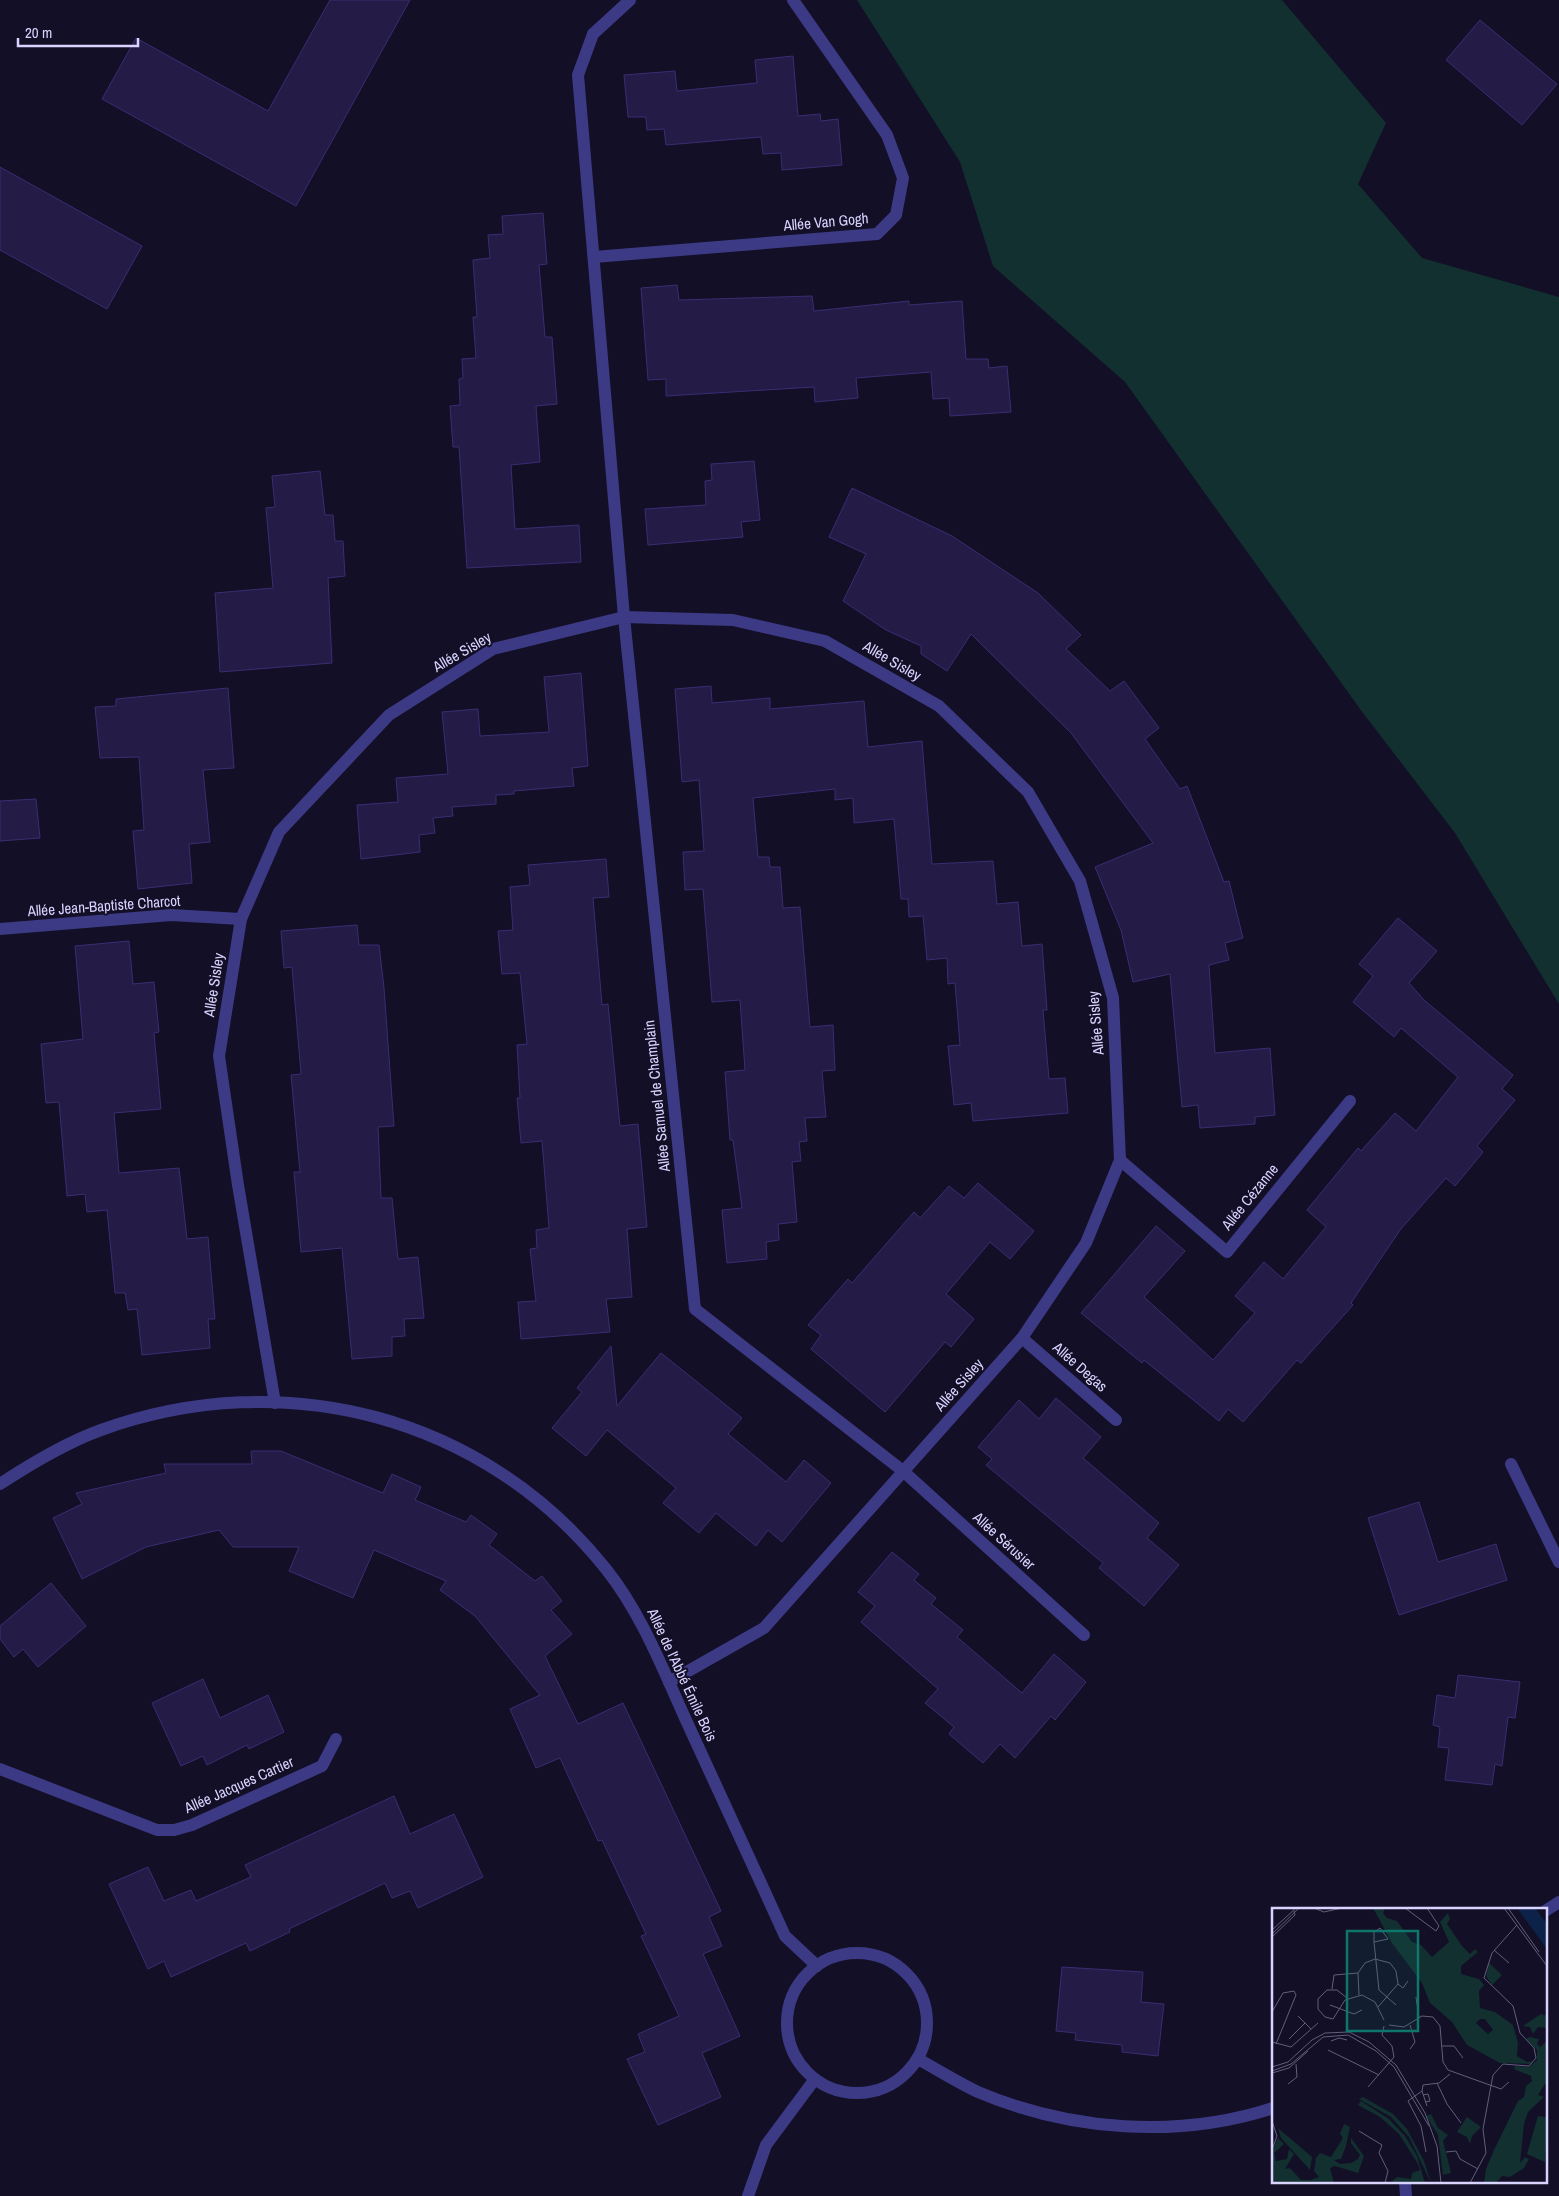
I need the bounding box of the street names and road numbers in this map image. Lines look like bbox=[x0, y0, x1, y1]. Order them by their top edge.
street label: Allée Van Gogh bbox=[782, 207, 869, 236]
street label: Allée Sisley bbox=[428, 626, 496, 677]
street label: Allée Sisley bbox=[858, 635, 926, 686]
street label: Allée Jean-Baptiste Charcot bbox=[26, 890, 182, 921]
street label: Allée Sisley bbox=[198, 951, 229, 1019]
street label: Allée Sisley bbox=[1082, 989, 1109, 1057]
street label: Allée Samuel de Champlain bbox=[638, 1019, 675, 1174]
street label: Allée Cézanne bbox=[1216, 1159, 1283, 1235]
street label: Allée Degas bbox=[1048, 1336, 1112, 1396]
street label: Allée Sisley bbox=[929, 1353, 988, 1416]
street label: Allée Sérusier bbox=[968, 1506, 1040, 1574]
street label: Allée de l'Abbé Émile Bois bbox=[642, 1604, 723, 1745]
street label: Allée Jacques Cartier bbox=[180, 1751, 297, 1818]

